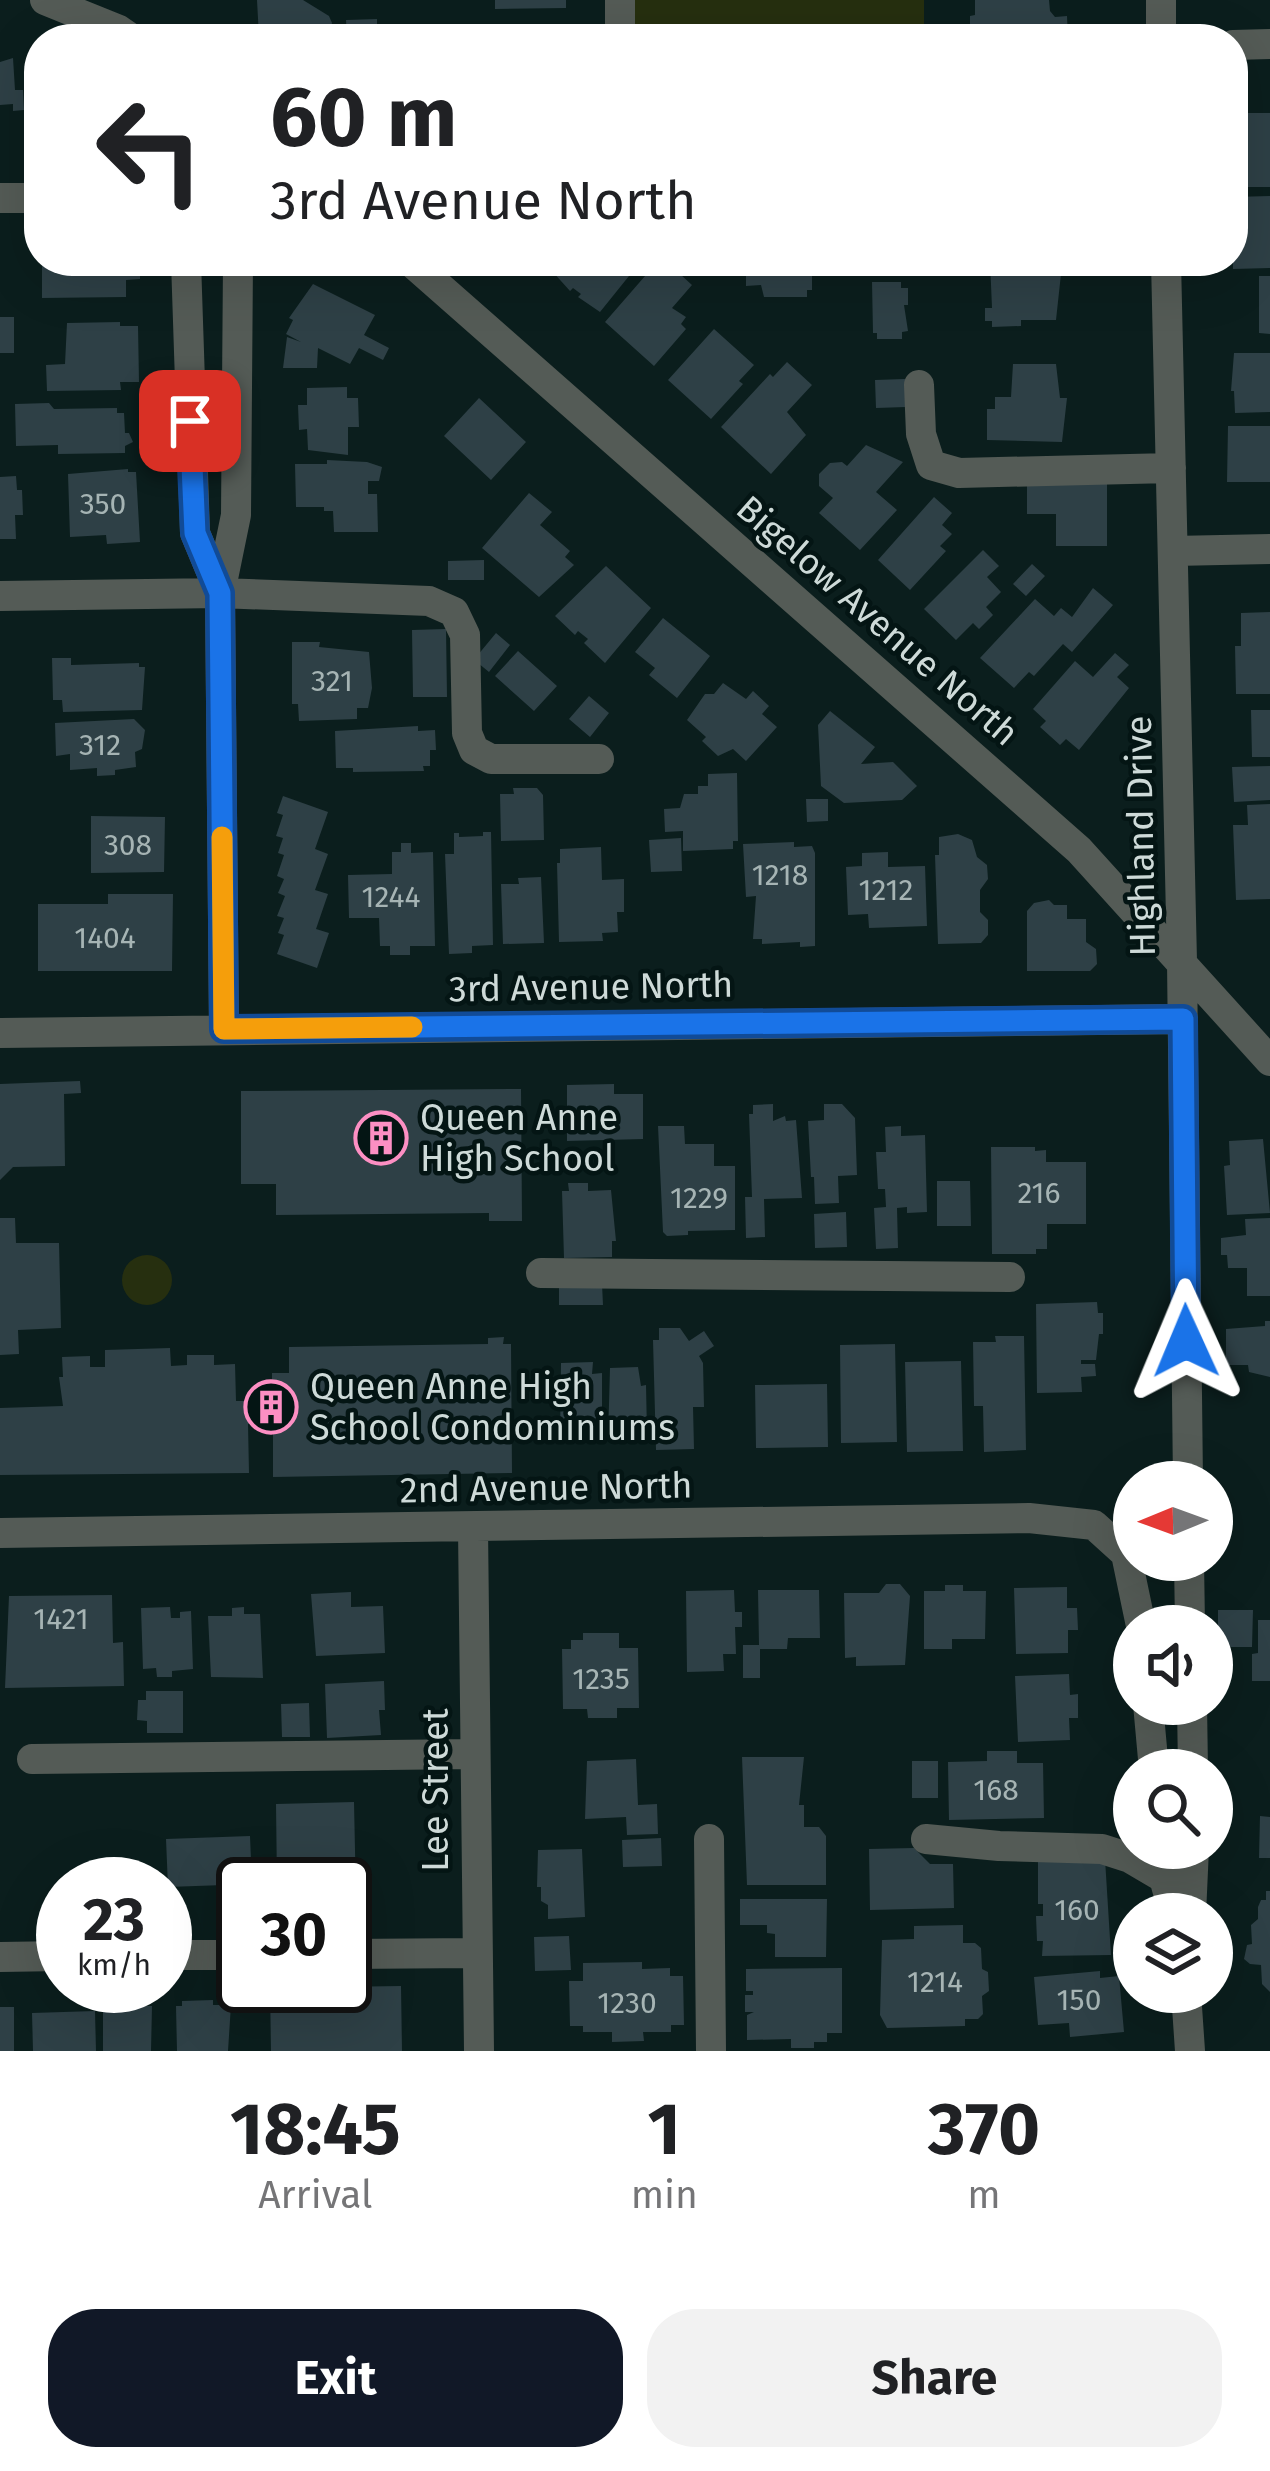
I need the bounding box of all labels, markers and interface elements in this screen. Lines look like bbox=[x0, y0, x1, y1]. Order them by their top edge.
text: 60 m bbox=[270, 67, 457, 168]
icon: left bbox=[72, 72, 228, 228]
text: 3rd Avenue North bbox=[270, 169, 697, 233]
pin bbox=[139, 370, 241, 472]
icon: arrive bbox=[157, 388, 223, 454]
house number: 350 bbox=[80, 486, 126, 522]
street label: Bigelow Avenue North bbox=[727, 486, 1027, 755]
house number: 321 bbox=[311, 663, 353, 699]
street label: Highland Drive bbox=[1117, 715, 1165, 957]
house number: 312 bbox=[79, 727, 121, 763]
house number: 308 bbox=[104, 827, 152, 863]
house number: 1218 bbox=[752, 857, 808, 893]
house number: 1212 bbox=[859, 872, 913, 908]
house number: 1244 bbox=[362, 879, 421, 915]
house number: 1404 bbox=[74, 920, 136, 956]
street label: 3rd Avenue North bbox=[448, 963, 734, 1011]
place label: Queen Anne High School bbox=[420, 1096, 618, 1181]
building icon: Queen Anne High School bbox=[353, 1110, 409, 1166]
house number: 216 bbox=[1017, 1175, 1061, 1211]
house number: 1229 bbox=[670, 1180, 728, 1216]
position arrow bbox=[1123, 1278, 1249, 1404]
place label: Queen Anne High School Condominiums bbox=[310, 1365, 675, 1450]
building icon: Queen Anne High School Condominiums bbox=[243, 1379, 299, 1435]
north arrow bbox=[1113, 1461, 1233, 1581]
map controls bbox=[1113, 1461, 1233, 2013]
street label: 2nd Avenue North bbox=[399, 1463, 693, 1513]
house number: 1421 bbox=[33, 1601, 89, 1637]
button: sound bbox=[1113, 1605, 1233, 1725]
house number: 1235 bbox=[572, 1661, 630, 1697]
street label: Lee Street bbox=[414, 1708, 458, 1872]
button: search bbox=[1113, 1749, 1233, 1869]
house number: 168 bbox=[973, 1772, 1019, 1808]
speed limit sign: 30 bbox=[216, 1857, 372, 2013]
text: 23 bbox=[83, 1884, 145, 1956]
house number: 160 bbox=[1054, 1892, 1100, 1928]
button: layers bbox=[1113, 1893, 1233, 2013]
text: km/h bbox=[77, 1947, 151, 1983]
house number: 1214 bbox=[907, 1964, 963, 2000]
house number: 150 bbox=[1057, 1982, 1101, 2018]
house number: 1230 bbox=[597, 1985, 657, 2021]
text: 18:45 bbox=[230, 2087, 401, 2173]
text: 1 bbox=[648, 2087, 681, 2173]
text: 370 bbox=[928, 2087, 1040, 2173]
text: Arrival bbox=[258, 2172, 372, 2218]
text: min bbox=[631, 2172, 698, 2218]
text: m bbox=[967, 2172, 1001, 2218]
button: Exit bbox=[48, 2309, 623, 2447]
button: Share bbox=[647, 2309, 1222, 2447]

